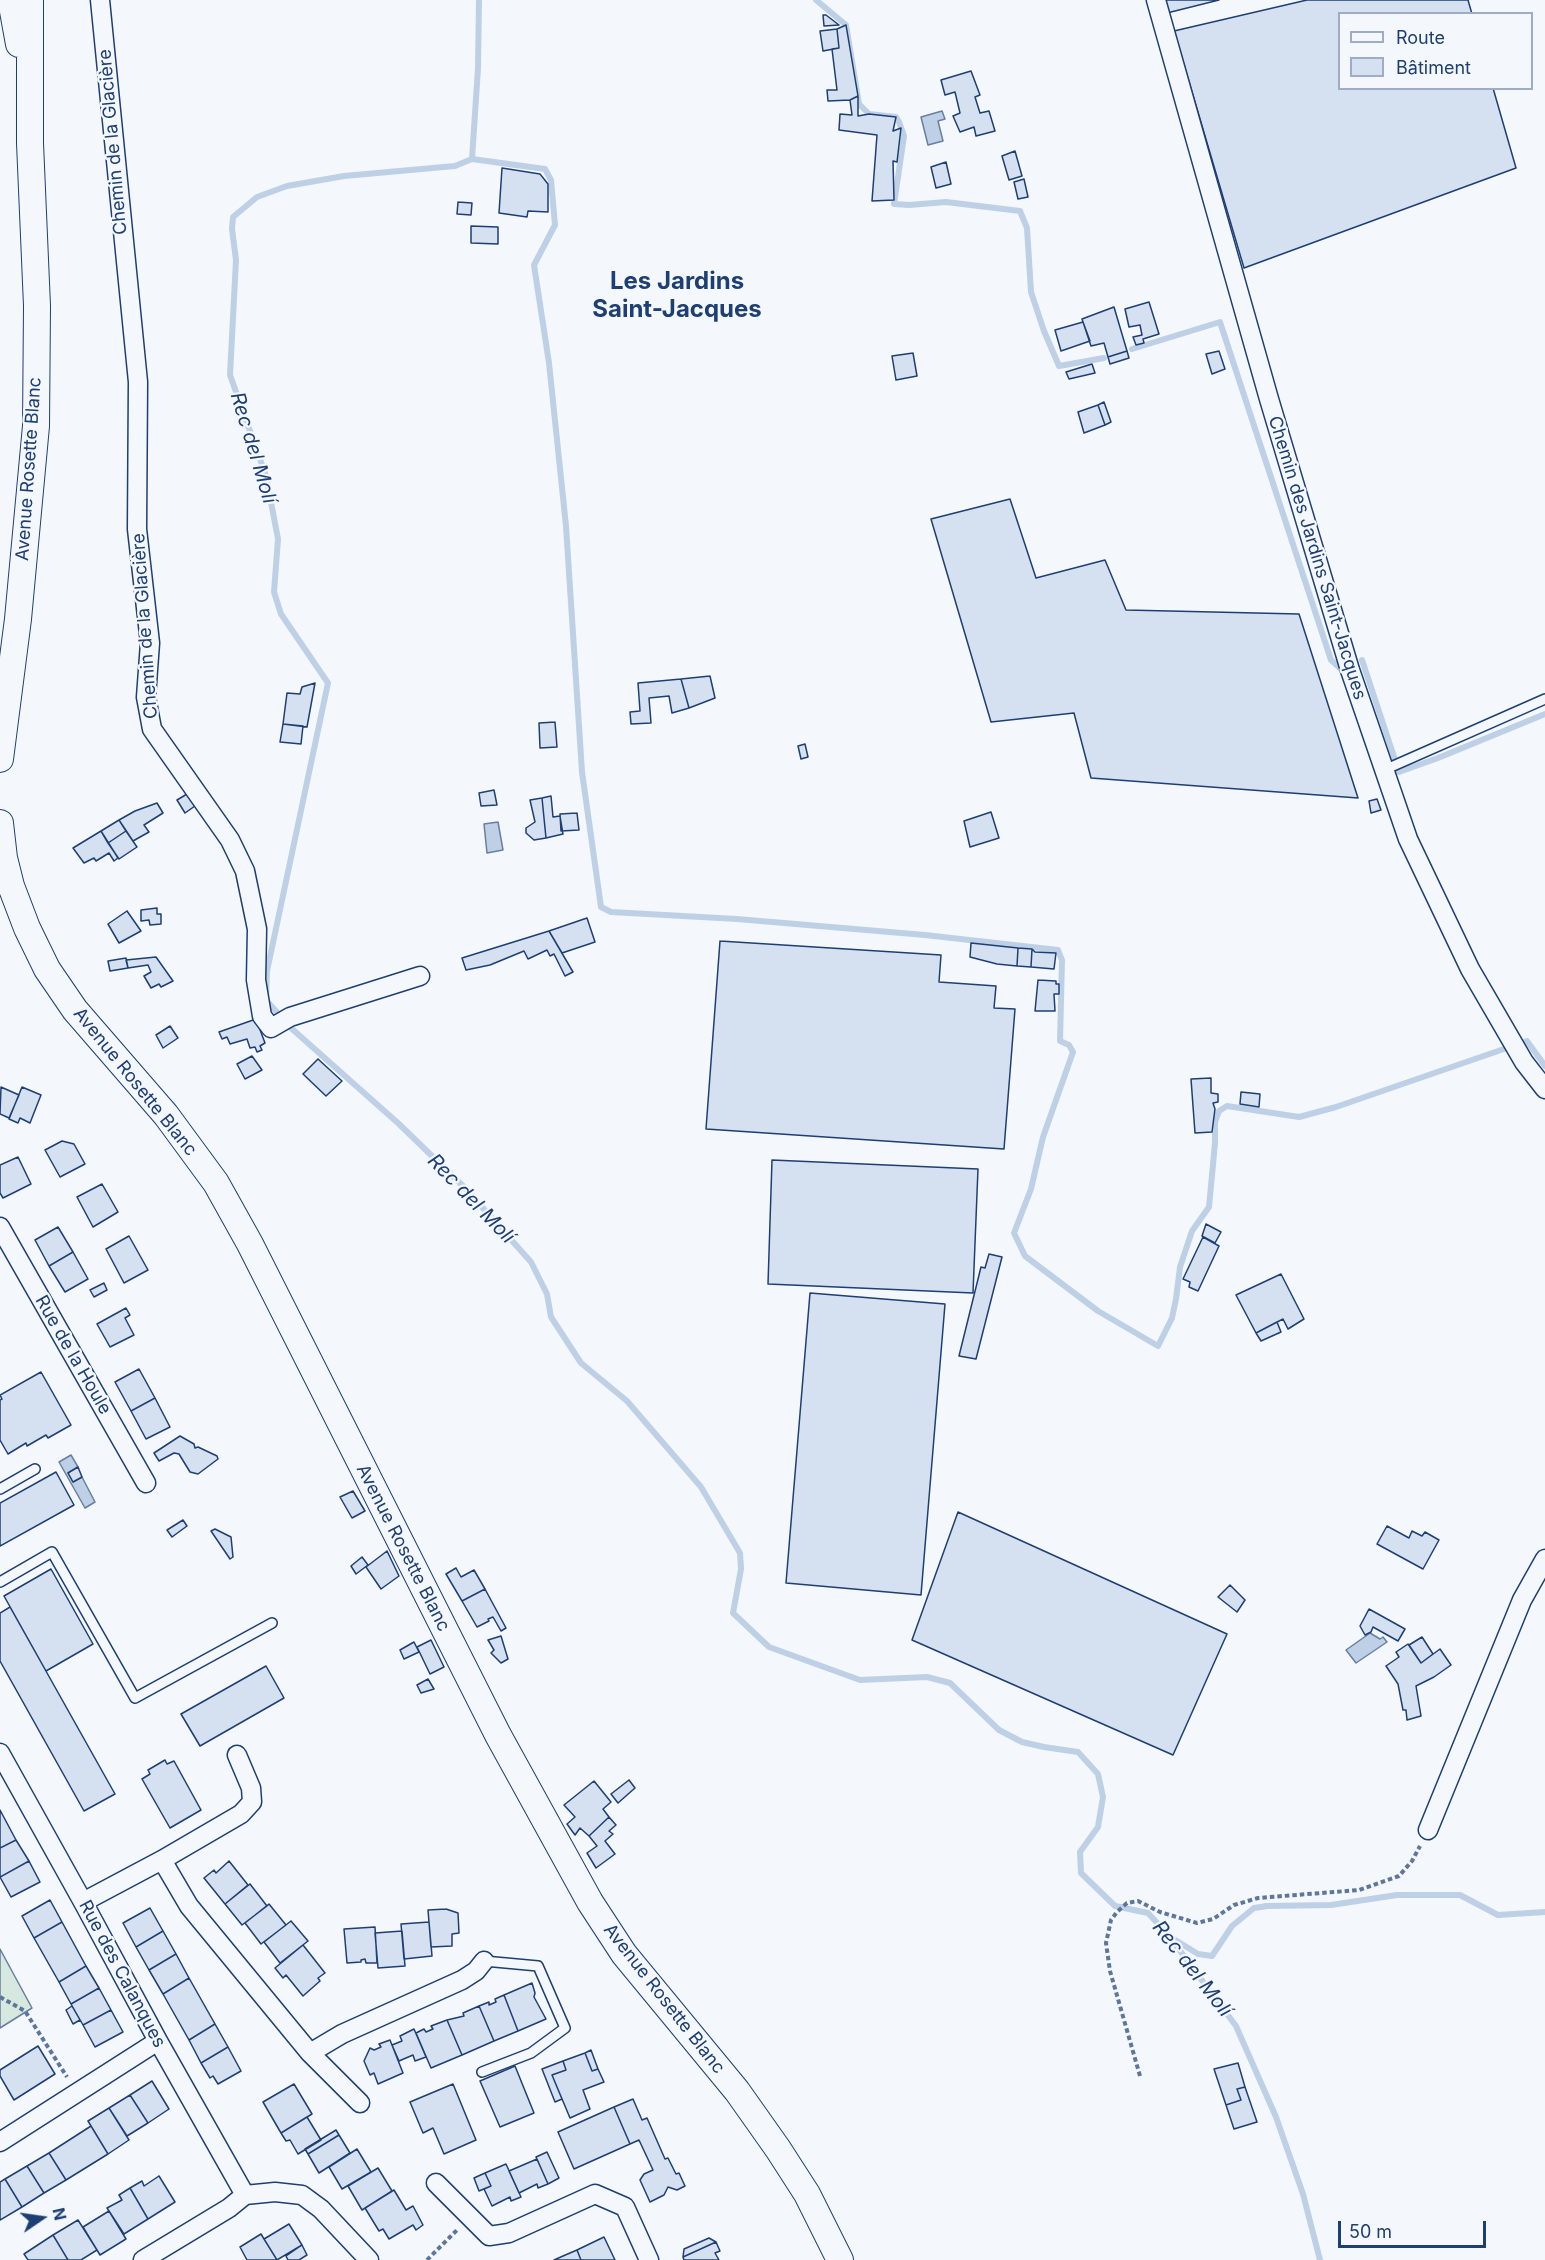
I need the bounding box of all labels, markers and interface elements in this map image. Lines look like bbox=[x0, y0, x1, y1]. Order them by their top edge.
legend bbox=[1338, 12, 1533, 90]
text: Route bbox=[1396, 27, 1445, 48]
street label: Chemin de la Glacière bbox=[94, 48, 132, 236]
text: Bâtiment bbox=[1396, 57, 1471, 78]
district label: Les Jardins Saint-Jacques bbox=[592, 268, 762, 324]
street label: Avenue Rosette Blanc bbox=[12, 376, 46, 562]
water label: Rec del Molí bbox=[225, 389, 281, 507]
street label: Chemin des Jardins Saint-Jacques bbox=[1263, 413, 1371, 703]
street label: Chemin de la Glacière bbox=[128, 532, 162, 720]
street label: Avenue Rosette Blanc bbox=[69, 1004, 201, 1160]
water label: Rec del Molí bbox=[422, 1149, 520, 1249]
street label: Rue de la Houle bbox=[30, 1292, 116, 1418]
street label: Avenue Rosette Blanc bbox=[352, 1461, 454, 1635]
street label: Rue des Calanques bbox=[74, 1897, 170, 2051]
water label: Rec del Molí bbox=[1147, 1916, 1237, 2022]
street label: Avenue Rosette Blanc bbox=[599, 1920, 729, 2078]
north arrow bbox=[12, 2188, 72, 2248]
text: N bbox=[48, 2206, 71, 2222]
scale bar bbox=[1341, 2209, 1490, 2247]
text: 50 m bbox=[1349, 2221, 1392, 2242]

